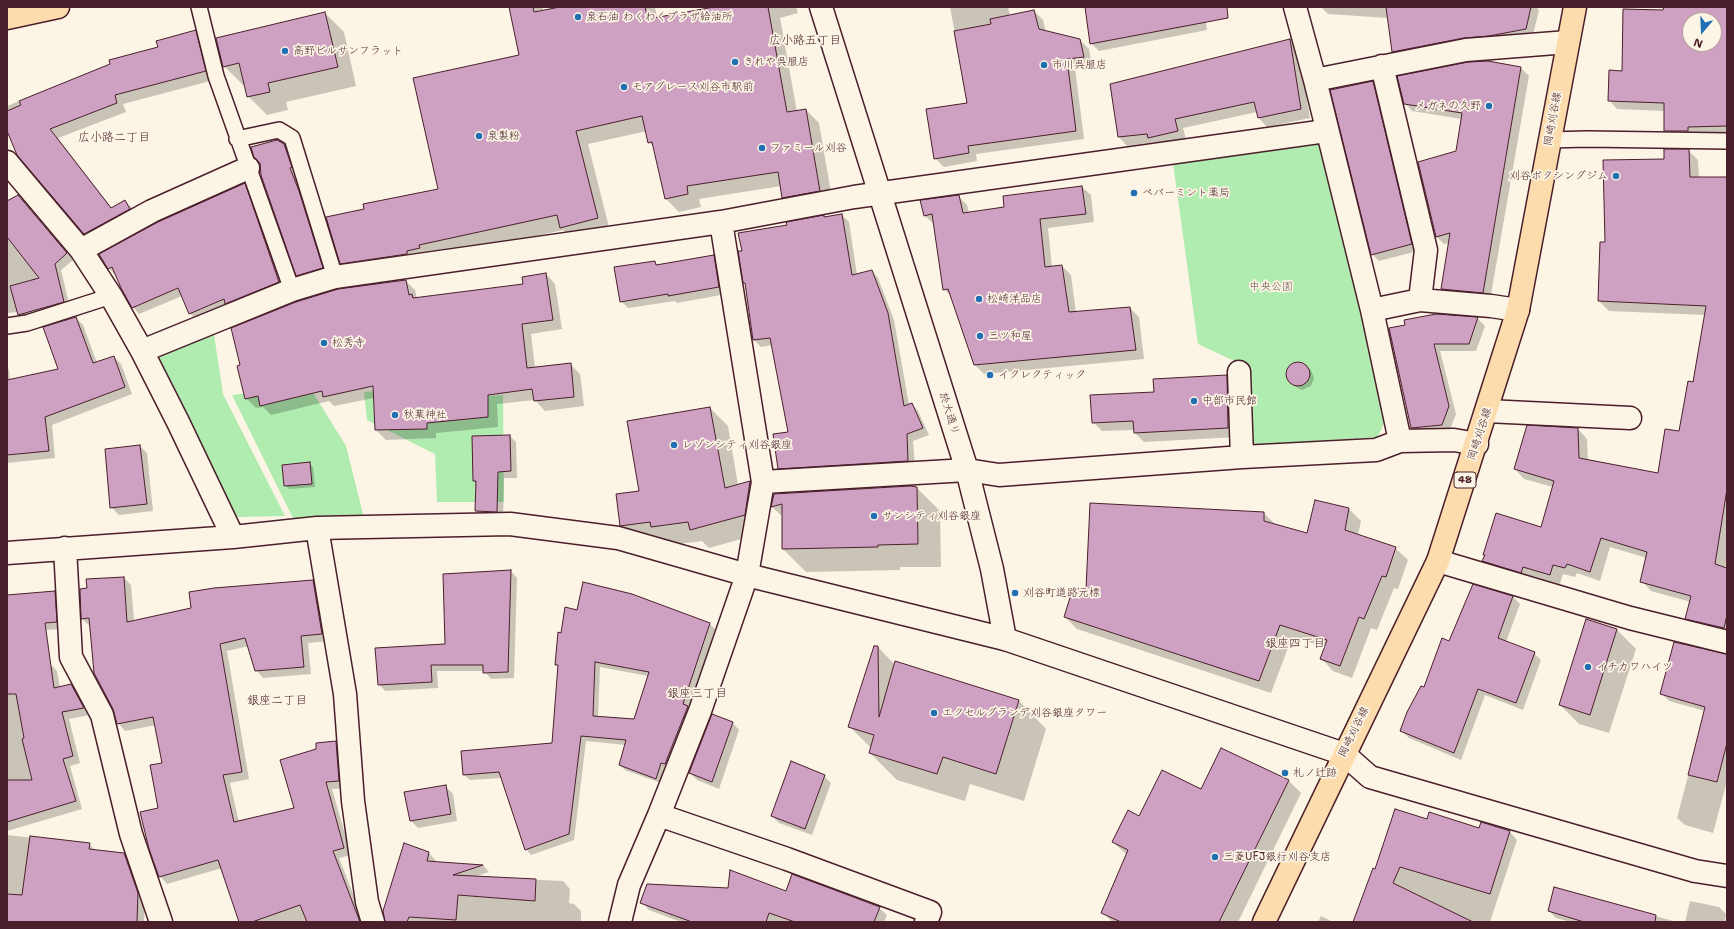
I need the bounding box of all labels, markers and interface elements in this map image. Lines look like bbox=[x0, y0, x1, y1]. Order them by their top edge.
place label: 泉石油 わくわくプラザ給油所 bbox=[586, 10, 733, 24]
marker: 泉石油 わくわくプラザ給油所 bbox=[573, 12, 583, 22]
north arrow bbox=[1682, 12, 1722, 52]
district label: 広小路五丁目 bbox=[769, 34, 841, 48]
text: N bbox=[1692, 34, 1705, 51]
place label: 高野ビルサンフラット bbox=[293, 44, 403, 58]
marker: 高野ビルサンフラット bbox=[280, 46, 290, 56]
place label: きれや呉服店 bbox=[743, 55, 809, 69]
marker: きれや呉服店 bbox=[730, 57, 740, 67]
place label: 市川呉服店 bbox=[1052, 58, 1107, 72]
marker: 市川呉服店 bbox=[1039, 60, 1049, 70]
place label: モアグレース刈谷市駅前 bbox=[632, 80, 753, 94]
marker: モアグレース刈谷市駅前 bbox=[619, 82, 629, 92]
street label: 岡崎刈谷線 bbox=[1542, 91, 1564, 147]
place label: メガネの久野 bbox=[1415, 99, 1481, 113]
marker: メガネの久野 bbox=[1484, 101, 1494, 111]
place label: 泉製粉 bbox=[487, 129, 520, 143]
district label: 広小路二丁目 bbox=[78, 131, 150, 145]
marker: 泉製粉 bbox=[474, 131, 484, 141]
place label: ファミール刈谷 bbox=[770, 141, 847, 155]
marker: ファミール刈谷 bbox=[757, 143, 767, 153]
place label: 刈谷ボクシングジム bbox=[1509, 169, 1608, 183]
marker: 刈谷ボクシングジム bbox=[1611, 171, 1621, 181]
place label: ペパーミント薬局 bbox=[1142, 186, 1230, 200]
marker: ペパーミント薬局 bbox=[1129, 188, 1139, 198]
park label: 中央公園 bbox=[1249, 280, 1293, 294]
place label: 松崎洋品店 bbox=[987, 292, 1042, 306]
marker: 松崎洋品店 bbox=[974, 294, 984, 304]
place label: 三ツ和屋 bbox=[988, 329, 1032, 343]
marker: 三ツ和屋 bbox=[975, 331, 985, 341]
place label: 松秀寺 bbox=[332, 336, 365, 350]
marker: 松秀寺 bbox=[319, 338, 329, 348]
place label: イクレクティック bbox=[998, 368, 1086, 382]
marker: イクレクティック bbox=[985, 370, 995, 380]
street label: 於大通り bbox=[936, 391, 962, 437]
place label: 中部市民館 bbox=[1202, 394, 1257, 408]
marker: 中部市民館 bbox=[1189, 396, 1199, 406]
street label: 岡崎刈谷線 bbox=[1465, 406, 1495, 462]
place label: 秋葉神社 bbox=[403, 408, 447, 422]
marker: 秋葉神社 bbox=[390, 410, 400, 420]
place label: レゾンシティ刈谷銀座 bbox=[682, 438, 792, 452]
marker: レゾンシティ刈谷銀座 bbox=[669, 440, 679, 450]
road number: 48 bbox=[1454, 472, 1476, 488]
place label: サンシティ刈谷銀座 bbox=[882, 509, 981, 523]
marker: サンシティ刈谷銀座 bbox=[869, 511, 879, 521]
place label: 刈谷町道路元標 bbox=[1023, 586, 1100, 600]
marker: 刈谷町道路元標 bbox=[1010, 588, 1020, 598]
district label: 銀座四丁目 bbox=[1265, 637, 1325, 651]
place label: イチカワハイツ bbox=[1596, 660, 1673, 674]
marker: イチカワハイツ bbox=[1583, 662, 1593, 672]
district label: 銀座三丁目 bbox=[667, 687, 727, 701]
district label: 銀座二丁目 bbox=[247, 694, 307, 708]
street label: 岡崎刈谷線 bbox=[1336, 704, 1372, 760]
place label: エクセルグランデ刈谷銀座タワー bbox=[942, 706, 1107, 720]
marker: エクセルグランデ刈谷銀座タワー bbox=[929, 708, 939, 718]
place label: 札ノ辻跡 bbox=[1293, 766, 1337, 780]
marker: 札ノ辻跡 bbox=[1280, 768, 1290, 778]
place label: 三菱UFJ銀行刈谷支店 bbox=[1223, 850, 1331, 864]
marker: 三菱UFJ銀行刈谷支店 bbox=[1210, 852, 1220, 862]

